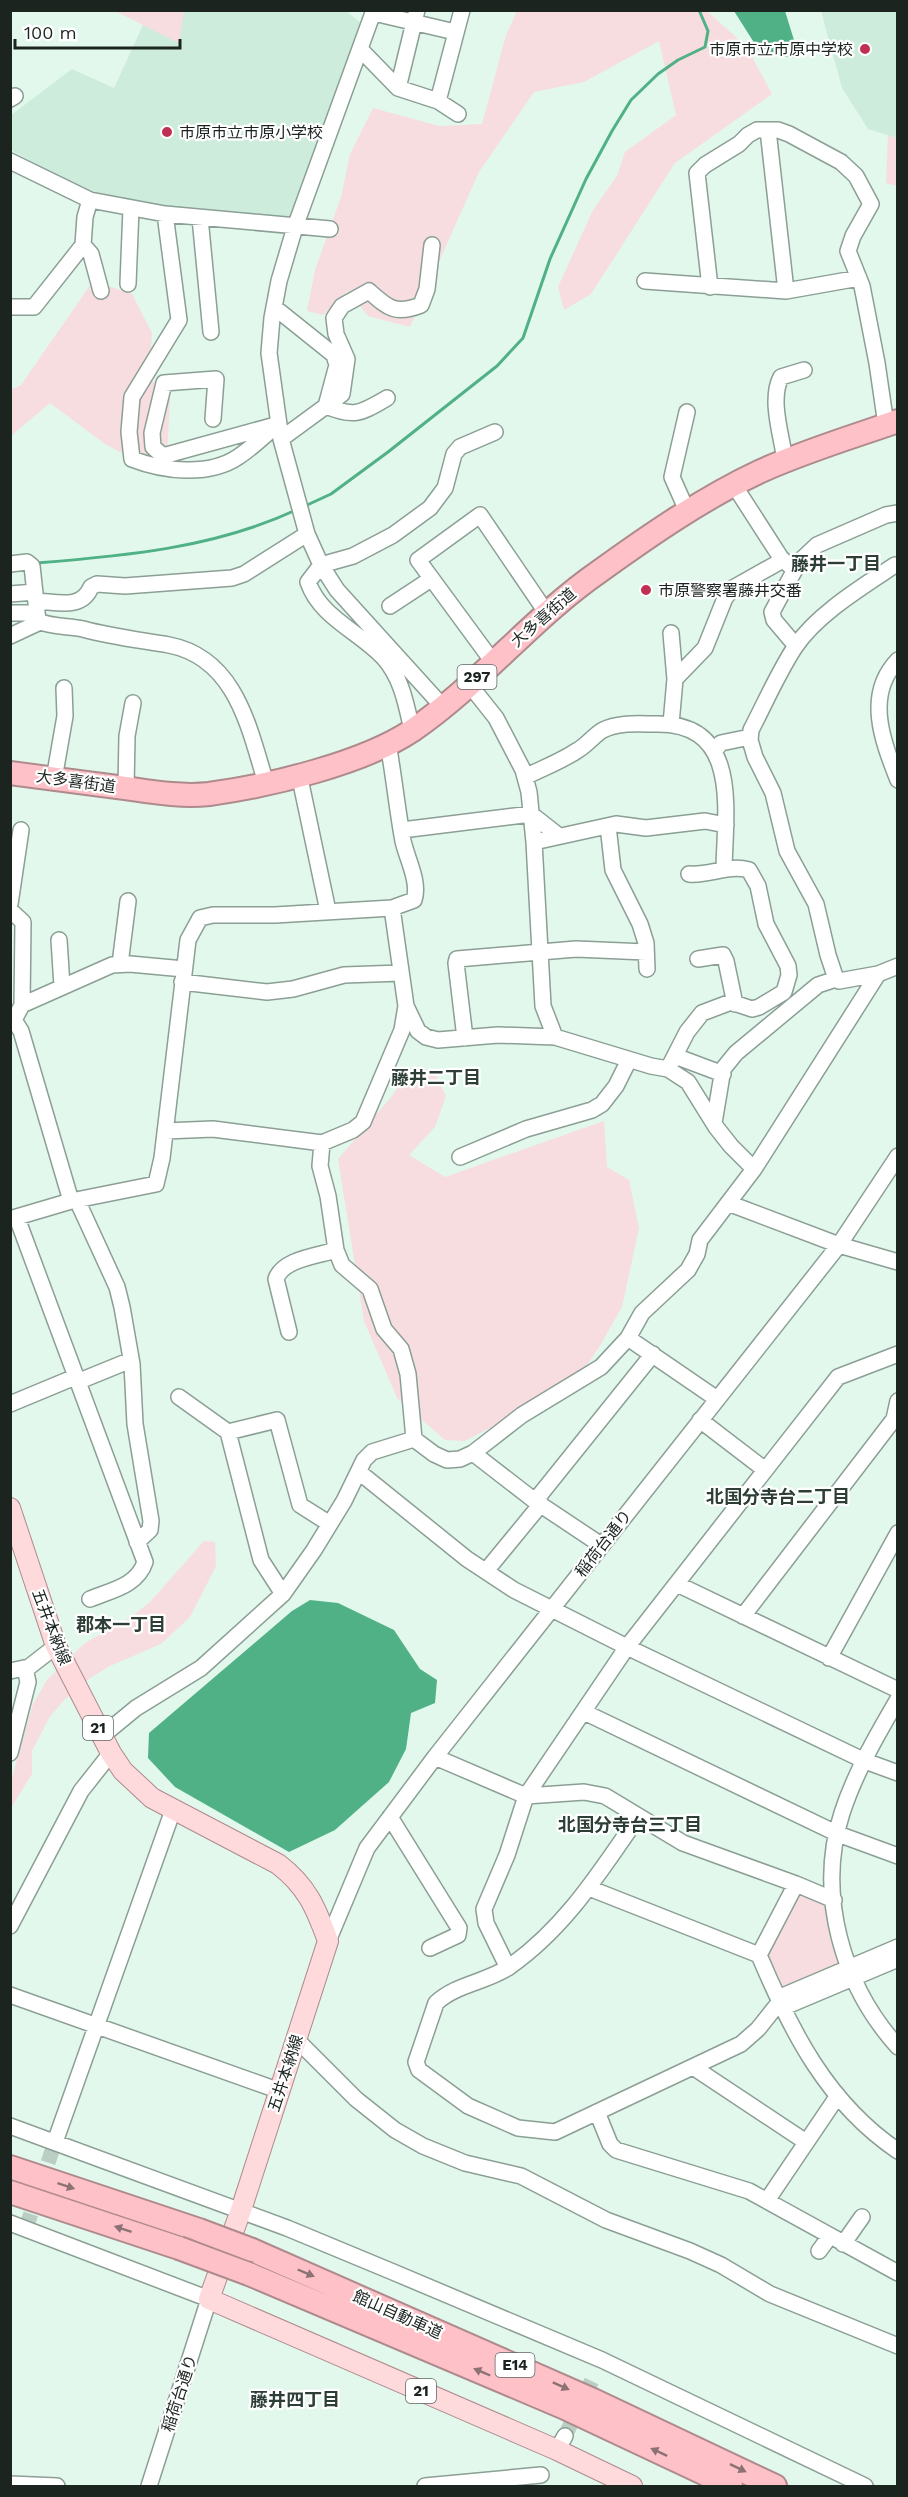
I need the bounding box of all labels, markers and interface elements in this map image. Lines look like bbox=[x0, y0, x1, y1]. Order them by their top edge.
scale bar bbox=[15, 12, 180, 50]
text: 100 m bbox=[24, 22, 77, 43]
place label: 市原市立市原中学校 bbox=[709, 40, 853, 59]
marker: 市原市立市原中学校 bbox=[858, 42, 872, 56]
place label: 市原市立市原小学校 bbox=[179, 123, 323, 142]
marker: 市原市立市原小学校 bbox=[160, 125, 174, 139]
district label: 藤井一丁目 bbox=[791, 553, 881, 574]
place label: 市原警察署藤井交番 bbox=[658, 581, 802, 600]
marker: 市原警察署藤井交番 bbox=[639, 583, 653, 597]
street label: 大多喜街道 bbox=[507, 584, 580, 651]
road number: 297 bbox=[458, 665, 496, 689]
street label: 大多喜街道 bbox=[35, 767, 117, 796]
district label: 藤井二丁目 bbox=[391, 1067, 481, 1088]
district label: 北国分寺台二丁目 bbox=[706, 1486, 850, 1507]
street label: 稲荷台通り bbox=[571, 1506, 636, 1581]
street label: 五井本納線 bbox=[28, 1586, 75, 1668]
district label: 郡本一丁目 bbox=[76, 1614, 166, 1635]
road number: 21 bbox=[83, 1716, 113, 1740]
district label: 北国分寺台三丁目 bbox=[558, 1814, 702, 1835]
street label: 五井本納線 bbox=[264, 2032, 307, 2114]
one-way arrow bbox=[57, 2182, 75, 2191]
one-way arrow bbox=[114, 2224, 132, 2233]
one-way arrow bbox=[297, 2269, 315, 2278]
street label: 館山自動車道 bbox=[350, 2286, 446, 2343]
street label: 稲荷台通り bbox=[158, 2352, 201, 2434]
road number: E14 bbox=[496, 2353, 534, 2377]
one-way arrow bbox=[472, 2367, 490, 2377]
road number: 21 bbox=[406, 2379, 436, 2403]
one-way arrow bbox=[553, 2381, 571, 2391]
district label: 藤井四丁目 bbox=[250, 2389, 340, 2410]
one-way arrow bbox=[651, 2447, 668, 2456]
one-way arrow bbox=[729, 2463, 747, 2473]

